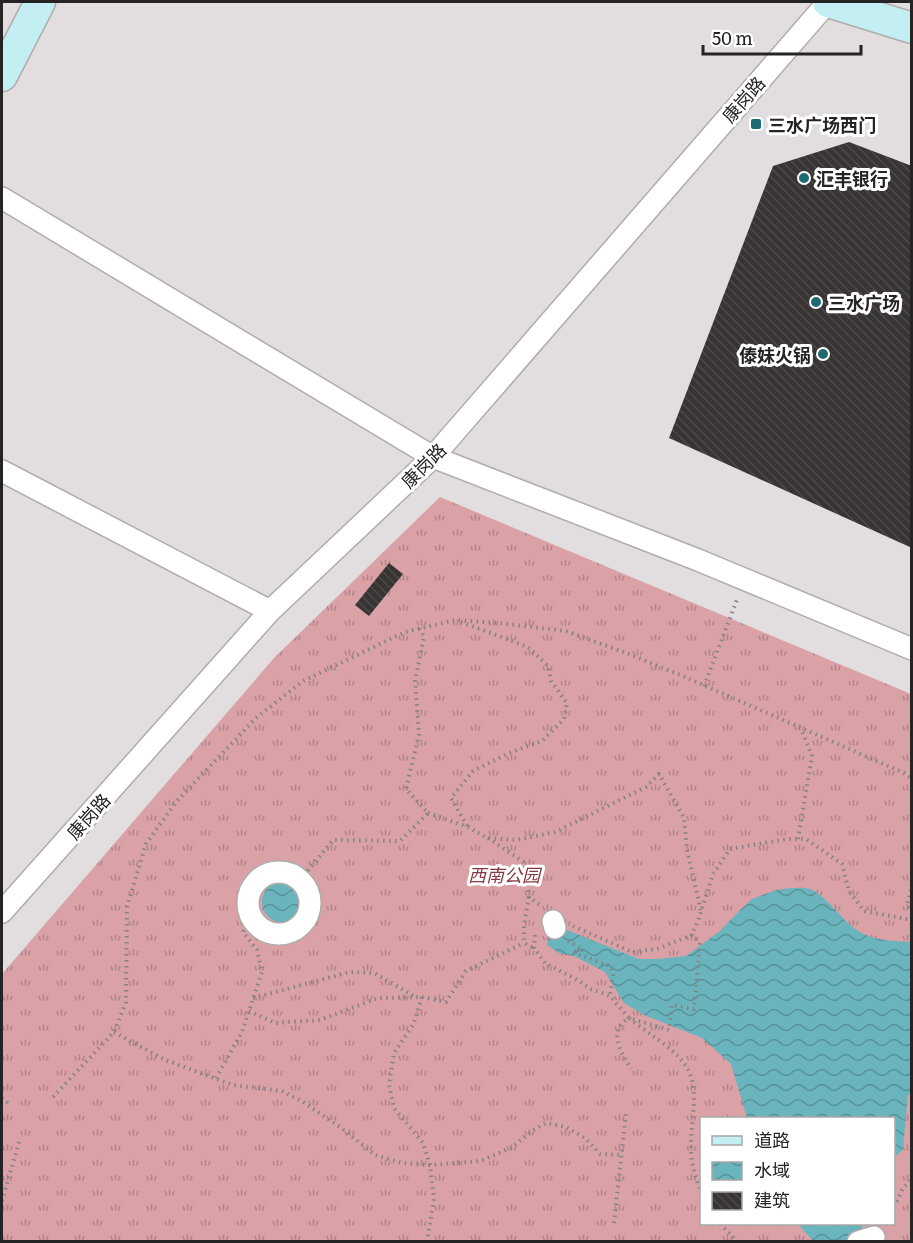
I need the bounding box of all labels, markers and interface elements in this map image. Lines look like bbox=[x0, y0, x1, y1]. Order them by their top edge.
scale bar bbox=[703, 18, 860, 56]
text: 50 m bbox=[712, 24, 753, 51]
street label: 康岗路 bbox=[715, 70, 771, 128]
place label: 三水广场西门 bbox=[768, 111, 876, 138]
marker: 三水广场西门 bbox=[749, 117, 763, 131]
place label: 汇丰银行 bbox=[816, 165, 888, 192]
marker: 汇丰银行 bbox=[797, 171, 811, 185]
place label: 三水广场 bbox=[828, 289, 900, 316]
marker: 三水广场 bbox=[809, 295, 823, 309]
place label: 傣妹火锅 bbox=[739, 341, 811, 368]
marker: 傣妹火锅 bbox=[816, 347, 830, 361]
street label: 康岗路 bbox=[394, 436, 452, 494]
street label: 康岗路 bbox=[60, 787, 116, 845]
park label: 西南公园 bbox=[468, 861, 543, 888]
legend bbox=[700, 1117, 895, 1225]
text: 道路 bbox=[754, 1126, 790, 1153]
text: 水域 bbox=[754, 1156, 790, 1183]
text: 建筑 bbox=[754, 1186, 790, 1213]

